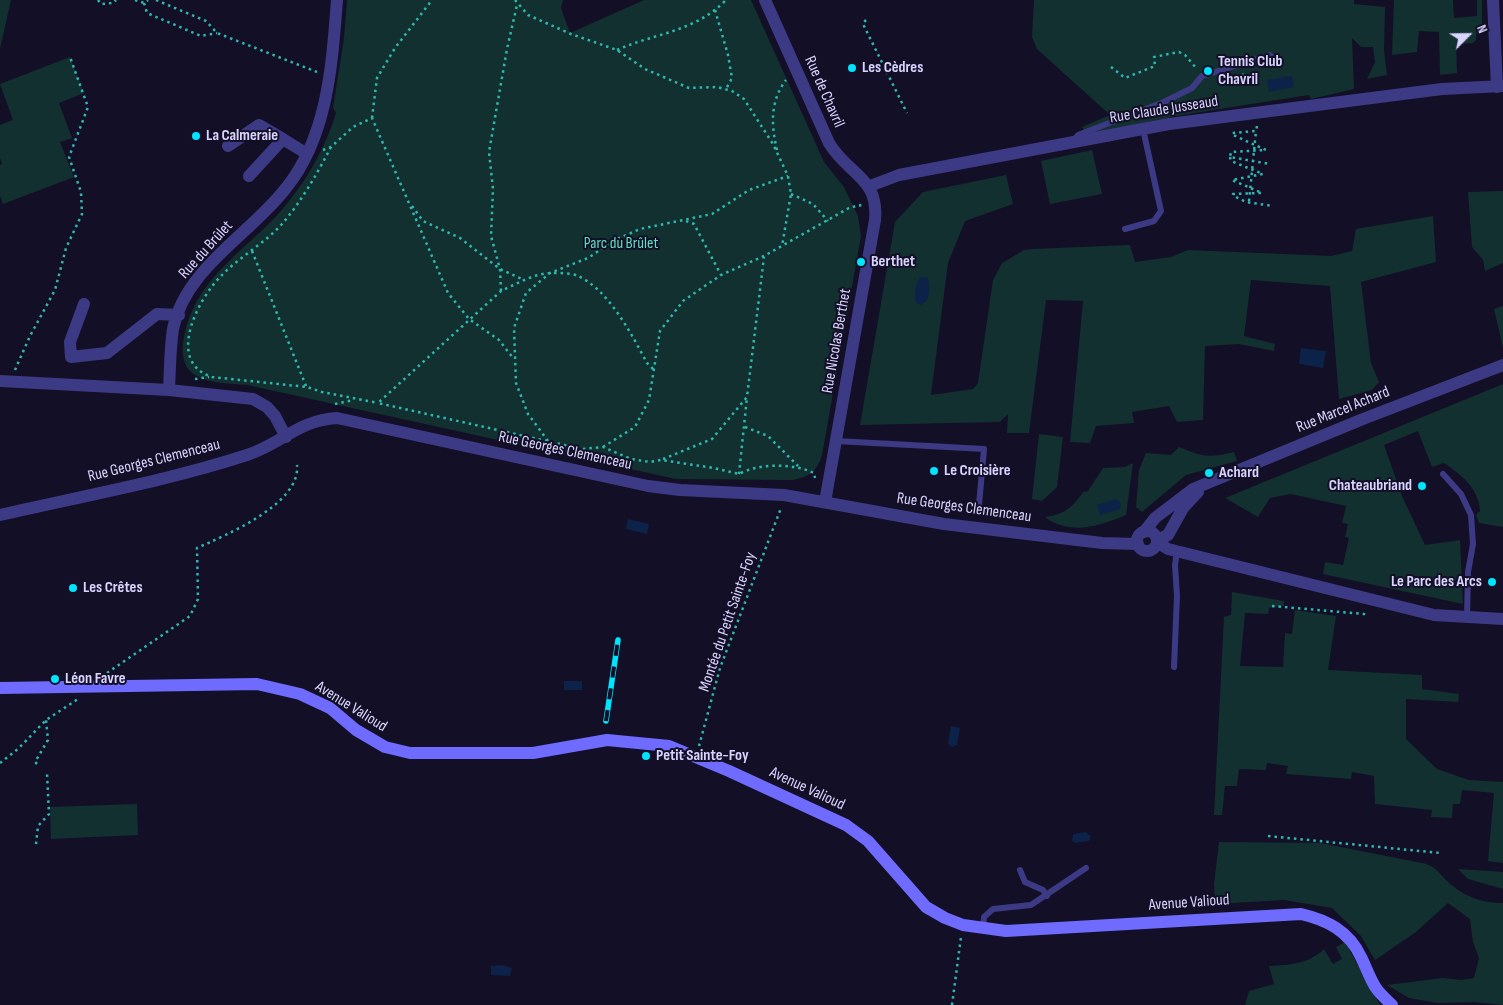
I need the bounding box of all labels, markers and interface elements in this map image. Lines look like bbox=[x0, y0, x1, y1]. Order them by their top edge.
north arrow bbox=[1443, 10, 1493, 60]
text: N bbox=[1473, 22, 1492, 36]
place label: Tennis Club Chavril bbox=[1218, 52, 1282, 90]
street label: Rue de Chavril bbox=[800, 53, 848, 131]
place label: Les Cèdres bbox=[862, 58, 923, 78]
marker: Les Cèdres bbox=[846, 62, 858, 74]
marker: Tennis Club Chavril bbox=[1202, 65, 1214, 77]
street label: Rue Claude Jusseaud bbox=[1108, 92, 1220, 128]
place label: La Calmeraie bbox=[206, 126, 278, 146]
marker: La Calmeraie bbox=[190, 130, 202, 142]
street label: Rue du Brûlet bbox=[175, 217, 237, 283]
park label: Parc du Brûlet bbox=[584, 234, 658, 254]
place label: Berthet bbox=[871, 252, 915, 272]
marker: Berthet bbox=[855, 256, 867, 268]
street label: Rue Nicolas Berthet bbox=[818, 287, 856, 395]
street label: Rue Marcel Achard bbox=[1294, 383, 1392, 437]
street label: Rue Georges Clemenceau bbox=[497, 428, 633, 474]
street label: Rue Georges Clemenceau bbox=[86, 435, 222, 487]
place label: Le Croisière bbox=[944, 461, 1010, 481]
place label: Achard bbox=[1219, 463, 1259, 483]
marker: Le Croisière bbox=[928, 465, 940, 477]
marker: Achard bbox=[1203, 467, 1215, 479]
place label: Chateaubriand bbox=[1329, 476, 1412, 496]
marker: Chateaubriand bbox=[1416, 480, 1428, 492]
street label: Rue Georges Clemenceau bbox=[895, 489, 1033, 527]
street label: Montée du Petit Sainte-Foy bbox=[695, 550, 761, 694]
place label: Le Parc des Arcs bbox=[1391, 572, 1482, 592]
marker: Le Parc des Arcs bbox=[1486, 576, 1498, 588]
place label: Les Crêtes bbox=[83, 578, 143, 598]
marker: Les Crêtes bbox=[67, 582, 79, 594]
place label: Léon Favre bbox=[65, 669, 125, 689]
marker: Léon Favre bbox=[49, 673, 61, 685]
street label: Avenue Valioud bbox=[312, 677, 390, 737]
place label: Petit Sainte-Foy bbox=[656, 746, 749, 766]
marker: Petit Sainte-Foy bbox=[640, 750, 652, 762]
street label: Avenue Valioud bbox=[766, 763, 848, 815]
street label: Avenue Valioud bbox=[1148, 891, 1230, 915]

